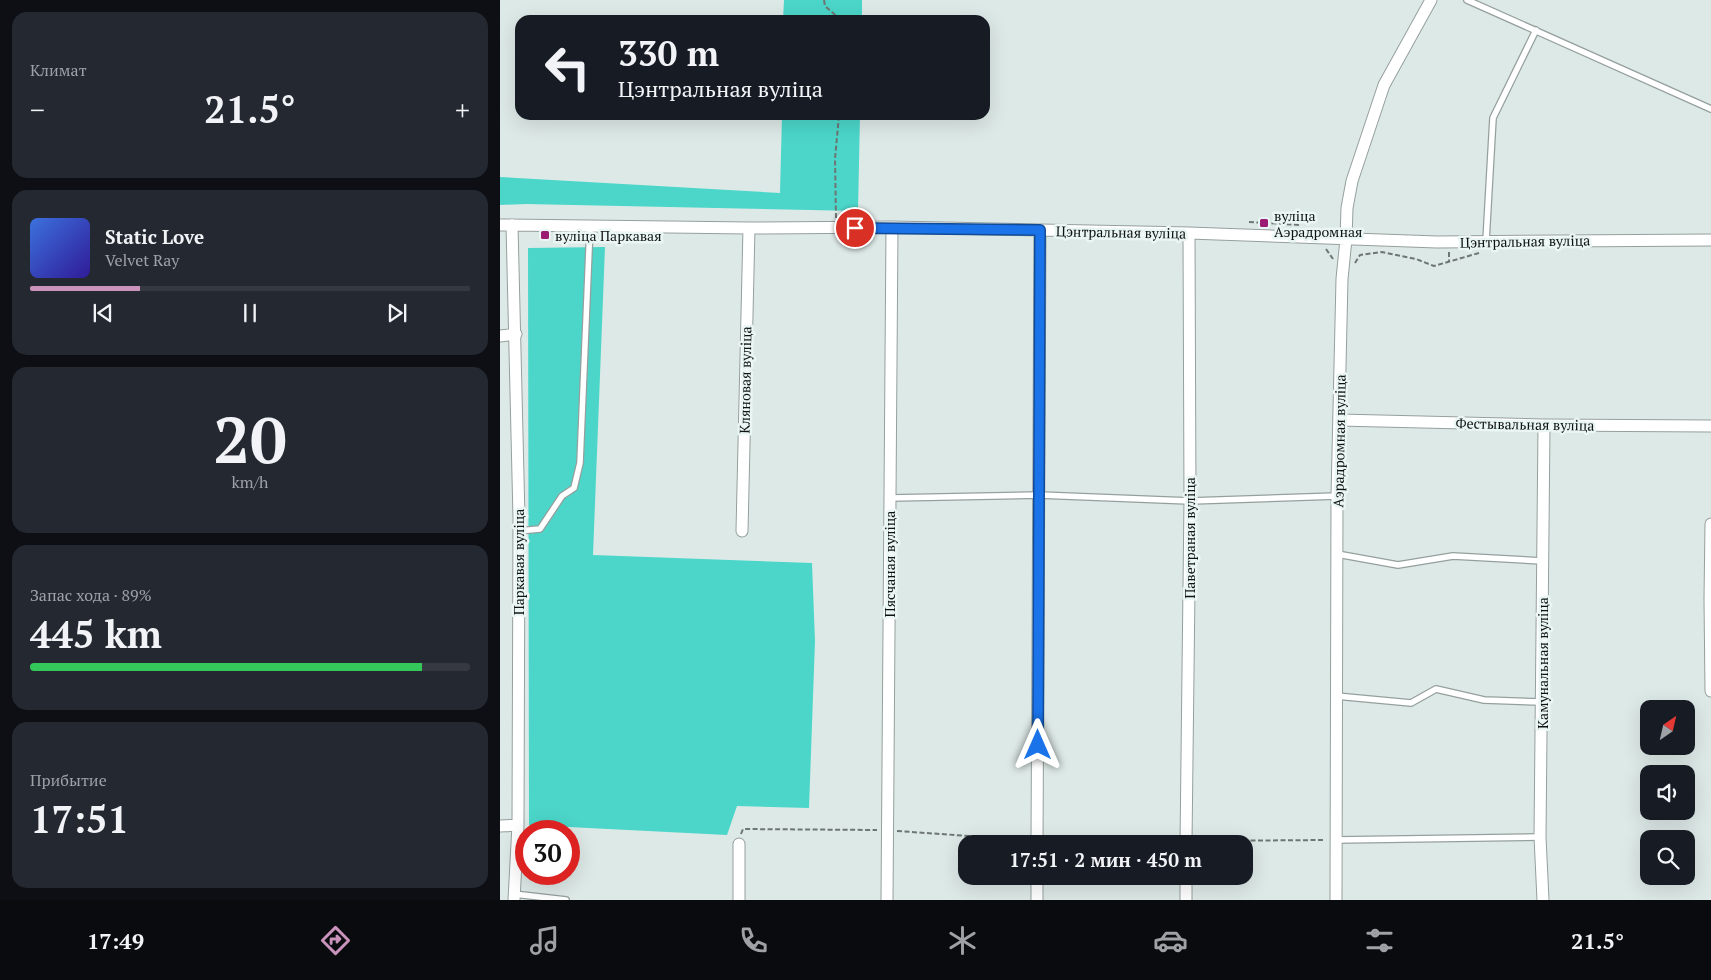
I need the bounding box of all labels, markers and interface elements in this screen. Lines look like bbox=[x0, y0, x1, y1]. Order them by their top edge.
text: 330 m bbox=[618, 30, 719, 76]
icon: left bbox=[535, 35, 600, 100]
text: Климат bbox=[30, 59, 87, 81]
text: Цэнтральная вуліца bbox=[618, 74, 823, 103]
text: 21.5° bbox=[204, 84, 296, 134]
text: − bbox=[30, 91, 45, 128]
text: + bbox=[455, 91, 470, 128]
place label: вуліца Аэрадромная bbox=[1274, 206, 1362, 241]
pin bbox=[834, 207, 876, 249]
icon: arrive bbox=[841, 214, 869, 242]
marker: вуліца Аэрадромная bbox=[1258, 217, 1270, 229]
street label: Цэнтральная вуліца bbox=[1056, 221, 1186, 243]
text: Static Love bbox=[105, 224, 204, 249]
place label: вуліца Паркавая bbox=[555, 226, 662, 245]
marker: вуліца Паркавая bbox=[539, 229, 551, 241]
street label: Цэнтральная вуліца bbox=[1460, 230, 1590, 252]
text: Velvet Ray bbox=[105, 249, 179, 271]
icon: previous bbox=[89, 299, 117, 327]
icon: pause bbox=[236, 299, 264, 327]
icon: next bbox=[383, 299, 411, 327]
street label: Кляновая вуліца bbox=[735, 326, 755, 434]
street label: Аэрадромная вуліца bbox=[1328, 374, 1350, 508]
text: 20 bbox=[213, 395, 287, 482]
street label: Фестывальная вуліца bbox=[1455, 413, 1595, 435]
text: km/h bbox=[232, 471, 268, 493]
street label: Паветраная вуліца bbox=[1180, 477, 1199, 599]
street label: Паркавая вуліца bbox=[509, 509, 528, 615]
street label: Пясчаная вуліца bbox=[880, 511, 899, 617]
text: Запас хода · 89% bbox=[30, 584, 152, 606]
street label: Камунальная вуліца bbox=[1533, 597, 1552, 729]
text: 445 km bbox=[30, 609, 162, 659]
north arrow bbox=[1640, 700, 1695, 755]
map controls bbox=[1640, 700, 1695, 885]
position arrow bbox=[1011, 718, 1063, 770]
button: sound bbox=[1640, 765, 1695, 820]
text: Прибытие bbox=[30, 769, 107, 791]
text: 17:51 bbox=[30, 794, 129, 844]
speed limit sign: 30 bbox=[515, 820, 580, 885]
button: search bbox=[1640, 830, 1695, 885]
text: 17:51 · 2 мин · 450 m bbox=[1009, 847, 1202, 872]
icon: directions bbox=[318, 923, 353, 958]
icon: music bbox=[527, 923, 562, 958]
icon: phone bbox=[736, 923, 771, 958]
icon: climate bbox=[945, 923, 980, 958]
icon: car bbox=[1153, 923, 1188, 958]
icon: filters bbox=[1362, 923, 1397, 958]
text: 17:49 bbox=[87, 926, 144, 955]
text: 21.5° bbox=[1571, 926, 1624, 955]

